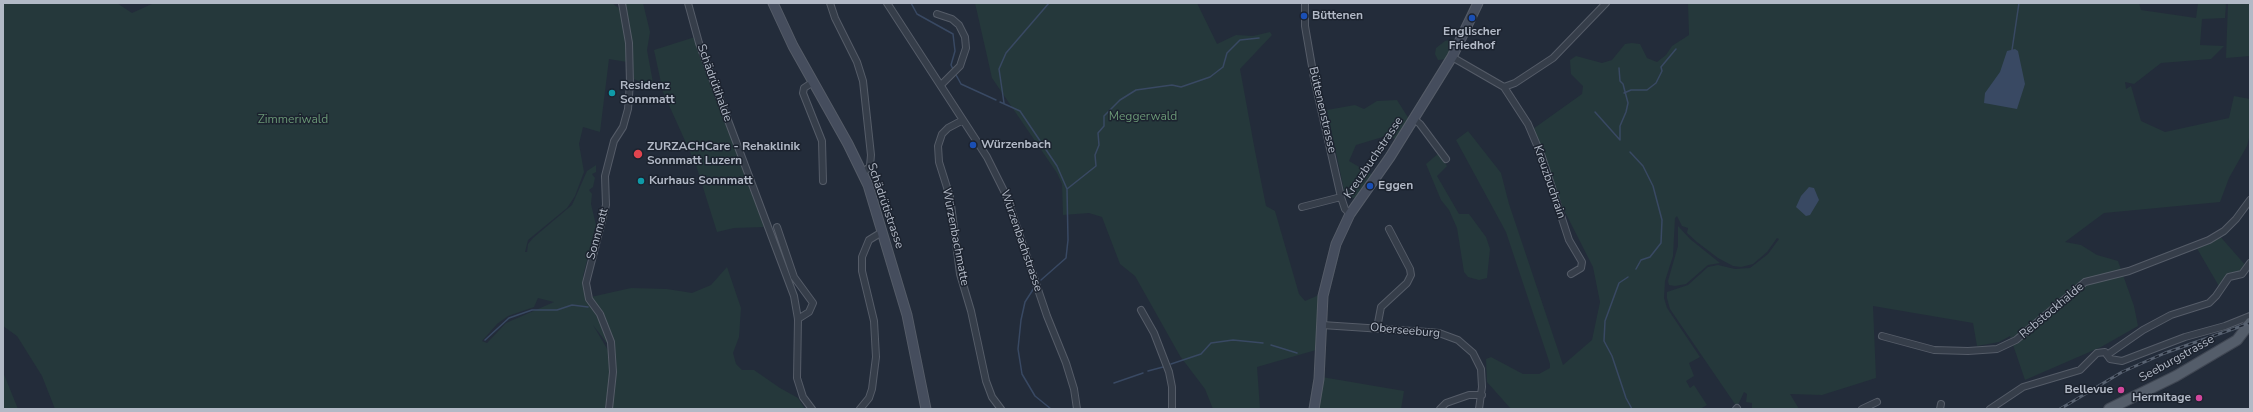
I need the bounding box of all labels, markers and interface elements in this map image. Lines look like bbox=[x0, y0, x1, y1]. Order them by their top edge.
place label: Büttenen bbox=[1312, 9, 1363, 23]
marker: Büttenen bbox=[1299, 11, 1309, 21]
marker: Englischer Friedhof bbox=[1467, 13, 1477, 23]
place label: Englischer Friedhof bbox=[1443, 25, 1501, 53]
street label: Schädrütihalde bbox=[693, 42, 735, 124]
street label: Büttenenstrasse bbox=[1305, 66, 1339, 154]
place label: Residenz Sonnmatt bbox=[620, 79, 674, 107]
marker: Residenz Sonnmatt bbox=[607, 88, 617, 98]
park label: Meggerwald bbox=[1109, 110, 1177, 124]
park label: Zimmeriwald bbox=[258, 113, 328, 127]
street label: Kreuzbuchstrasse bbox=[1341, 115, 1407, 201]
place label: Würzenbach bbox=[981, 138, 1051, 152]
place label: ZURZACHCare - Rehaklinik Sonnmatt Luzern bbox=[647, 140, 800, 168]
marker: Würzenbach bbox=[968, 140, 978, 150]
street label: Kreuzbuchrain bbox=[1530, 143, 1568, 221]
marker: ZURZACHCare - Rehaklinik Sonnmatt Luzern bbox=[632, 148, 644, 160]
street label: Schädrütistrasse bbox=[864, 161, 906, 251]
place label: Kurhaus Sonnmatt bbox=[649, 174, 753, 188]
marker: Kurhaus Sonnmatt bbox=[636, 176, 646, 186]
place label: Eggen bbox=[1378, 179, 1413, 193]
marker: Eggen bbox=[1365, 181, 1375, 191]
street label: Würzenbachmatte bbox=[938, 187, 972, 287]
street label: Würzenbachstrasse bbox=[997, 188, 1045, 294]
street label: Sonnmatt bbox=[584, 207, 612, 261]
street label: Rebstockhalde bbox=[2017, 280, 2087, 342]
street label: Oberseeburg bbox=[1369, 321, 1441, 341]
street label: Seeburgstrasse bbox=[2137, 332, 2217, 386]
place label: Bellevue bbox=[2064, 383, 2113, 397]
marker: Bellevue bbox=[2116, 385, 2126, 395]
place label: Hermitage bbox=[2132, 391, 2191, 405]
marker: Hermitage bbox=[2194, 393, 2204, 403]

